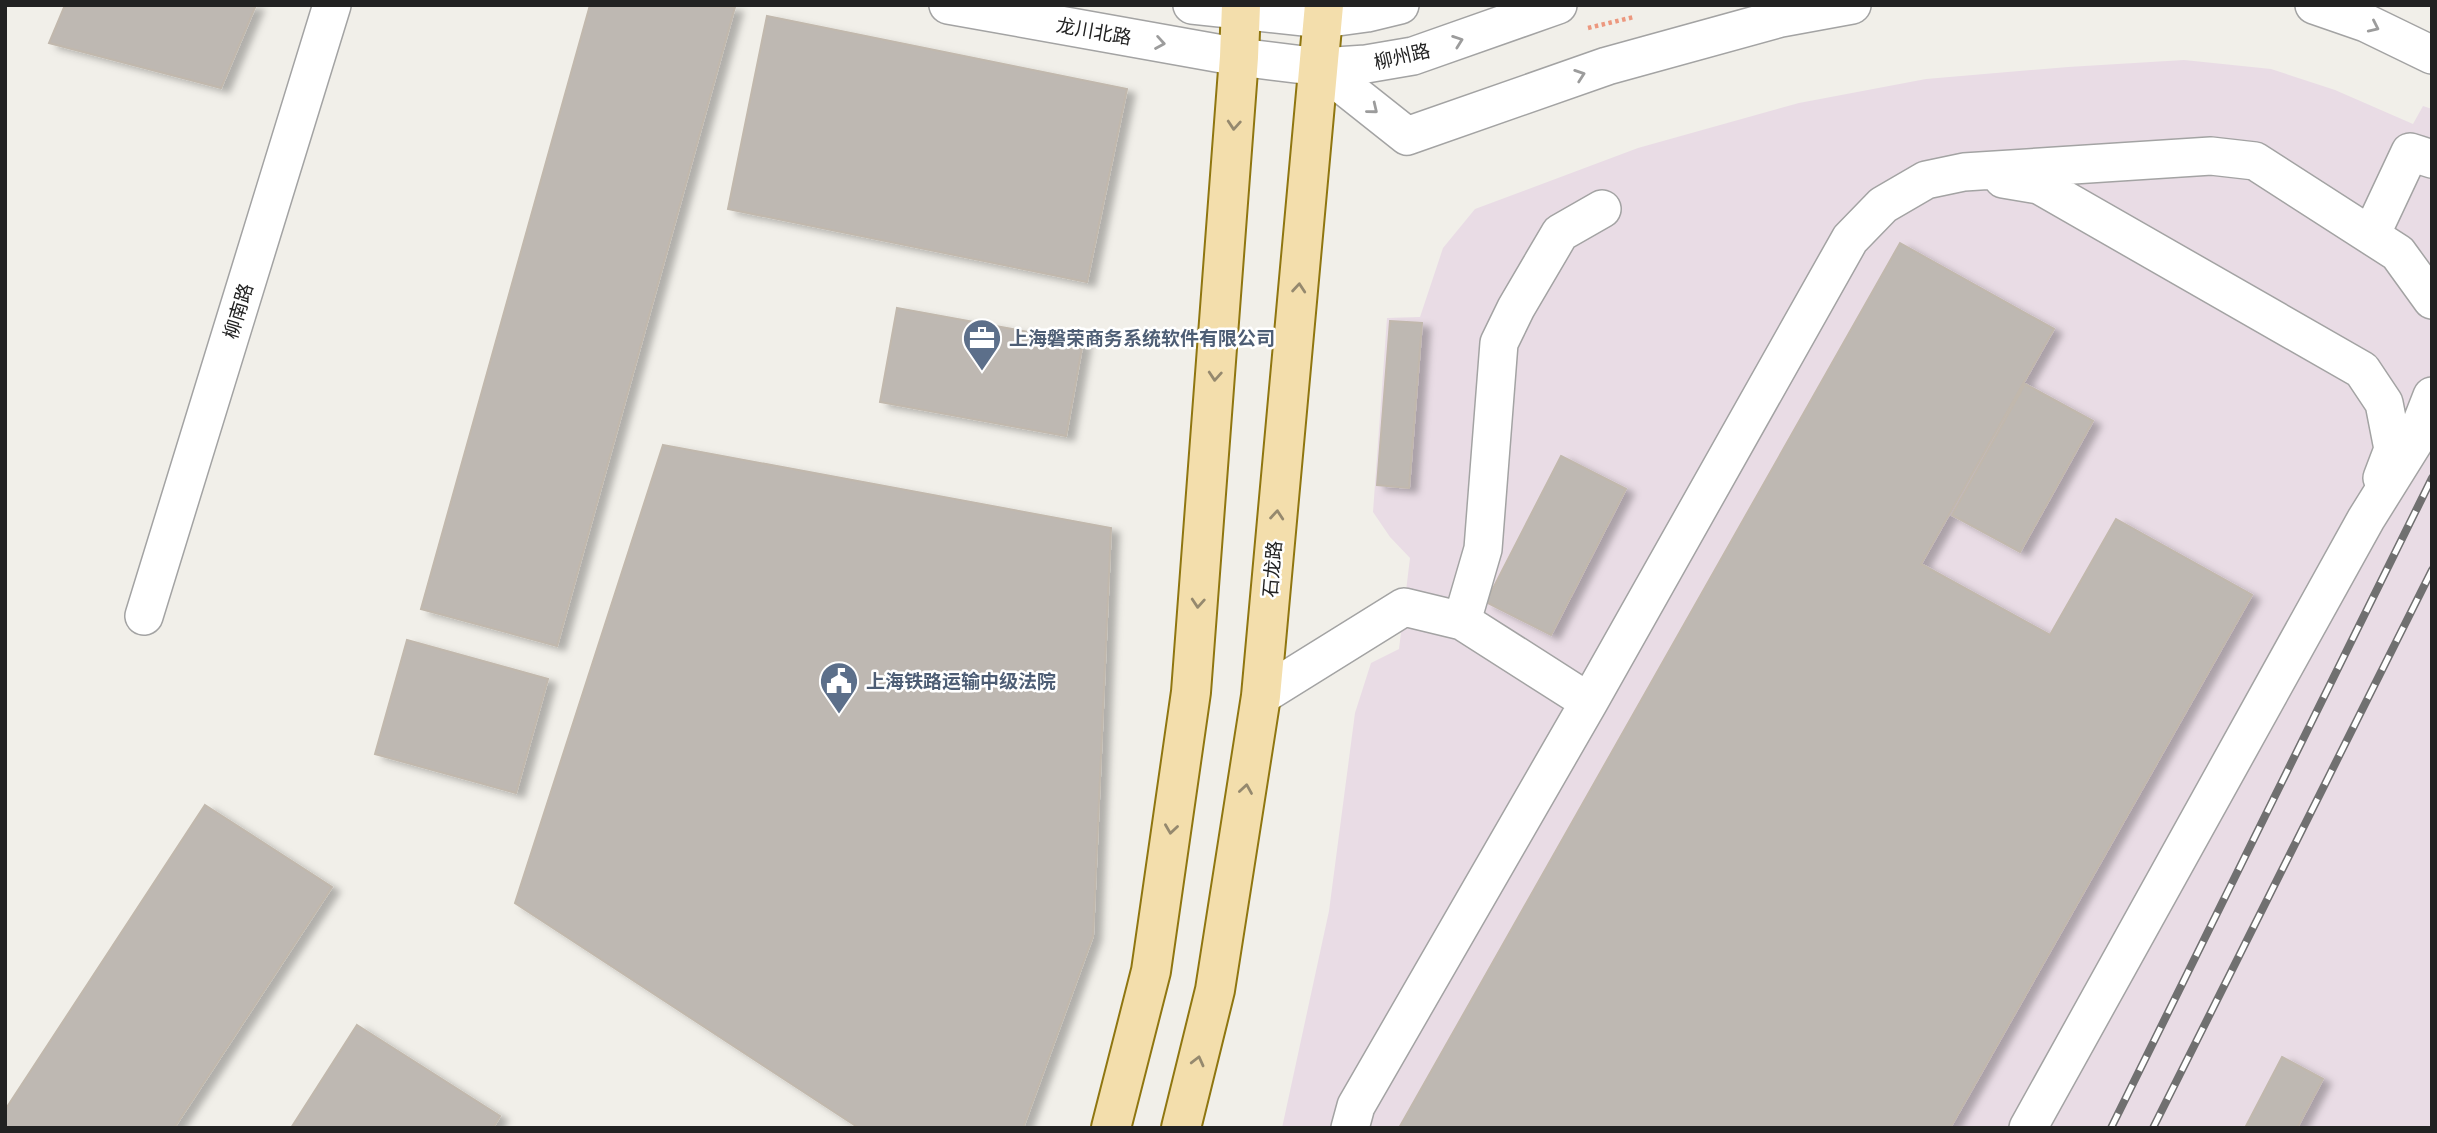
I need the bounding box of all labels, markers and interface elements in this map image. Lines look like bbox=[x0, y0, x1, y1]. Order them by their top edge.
street label: 龙川北路 bbox=[1054, 15, 1133, 49]
one-way arrow bbox=[2367, 19, 2379, 33]
one-way arrow bbox=[1154, 34, 1166, 49]
one-way arrow bbox=[1451, 35, 1463, 49]
street label: 柳州路 bbox=[1372, 40, 1432, 74]
one-way arrow bbox=[1574, 69, 1586, 83]
one-way arrow bbox=[1365, 101, 1377, 114]
one-way arrow bbox=[1227, 119, 1242, 130]
street label: 柳南路 bbox=[220, 281, 258, 342]
one-way arrow bbox=[1291, 283, 1306, 294]
office icon: 上海磐荣商务系统软件有限公司 bbox=[961, 317, 1003, 372]
place label: 上海磐荣商务系统软件有限公司 bbox=[1009, 328, 1275, 350]
one-way arrow bbox=[1208, 371, 1223, 382]
one-way arrow bbox=[1270, 509, 1285, 521]
street label: 石龙路 bbox=[1260, 540, 1286, 598]
one-way arrow bbox=[1191, 597, 1206, 608]
public building icon: 上海铁路运输中级法院 bbox=[818, 660, 860, 715]
place label: 上海铁路运输中级法院 bbox=[866, 671, 1056, 693]
one-way arrow bbox=[1238, 784, 1253, 795]
one-way arrow bbox=[1164, 823, 1179, 834]
one-way arrow bbox=[1190, 1056, 1204, 1068]

